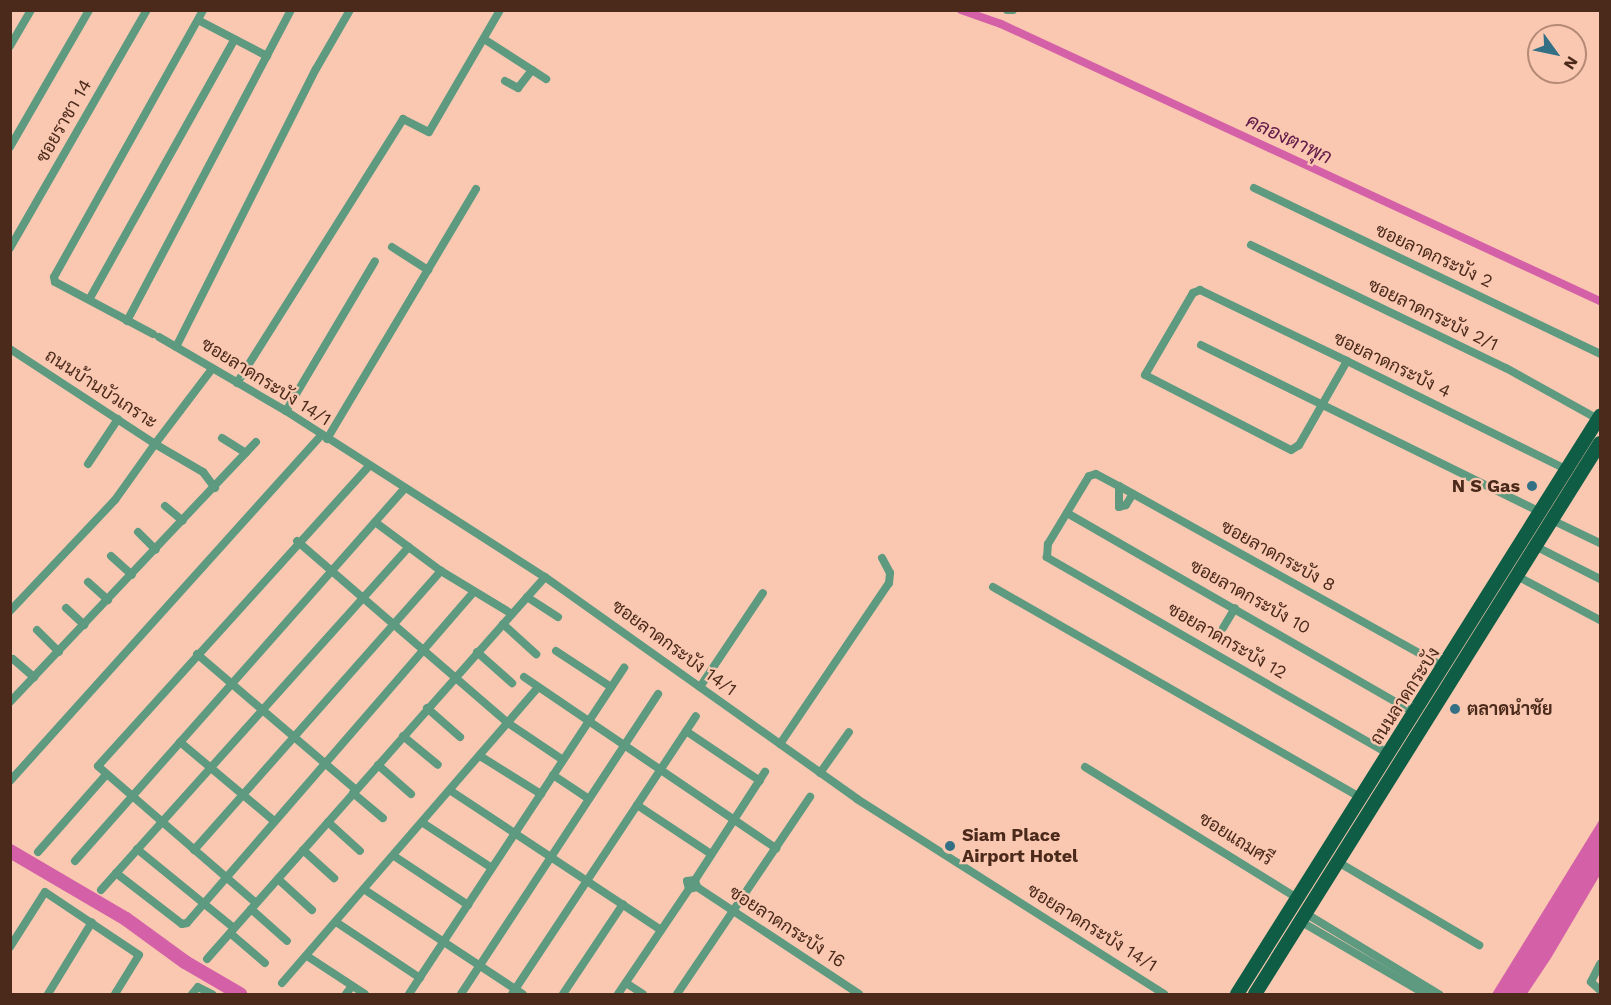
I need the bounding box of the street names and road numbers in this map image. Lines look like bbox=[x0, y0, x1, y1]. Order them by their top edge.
street label: ซอยราชา 14 bbox=[31, 75, 97, 167]
street label: ซอยลาดกระบัง 2 bbox=[1372, 219, 1496, 293]
street label: ซอยลาดกระบัง 2/1 bbox=[1365, 274, 1501, 356]
street label: ซอยลาดกระบัง 4 bbox=[1330, 327, 1454, 403]
street label: ซอยลาดกระบัง 14/1 bbox=[197, 333, 335, 431]
street label: ถนนบ้านบัวเกราะ bbox=[41, 345, 161, 433]
street label: ซอยลาดกระบัง 8 bbox=[1217, 516, 1339, 596]
street label: ซอยลาดกระบัง 10 bbox=[1186, 555, 1314, 639]
street label: ซอยลาดกระบัง 14/1 bbox=[607, 595, 741, 701]
street label: ซอยลาดกระบัง 12 bbox=[1164, 598, 1290, 684]
street label: ถนนลาดกระบัง bbox=[1366, 643, 1444, 749]
street label: ซอยแถมศรี bbox=[1195, 808, 1277, 870]
street label: ซอยลาดกระบัง 14/1 bbox=[1023, 879, 1161, 977]
street label: ซอยลาดกระบัง 16 bbox=[725, 881, 849, 973]

